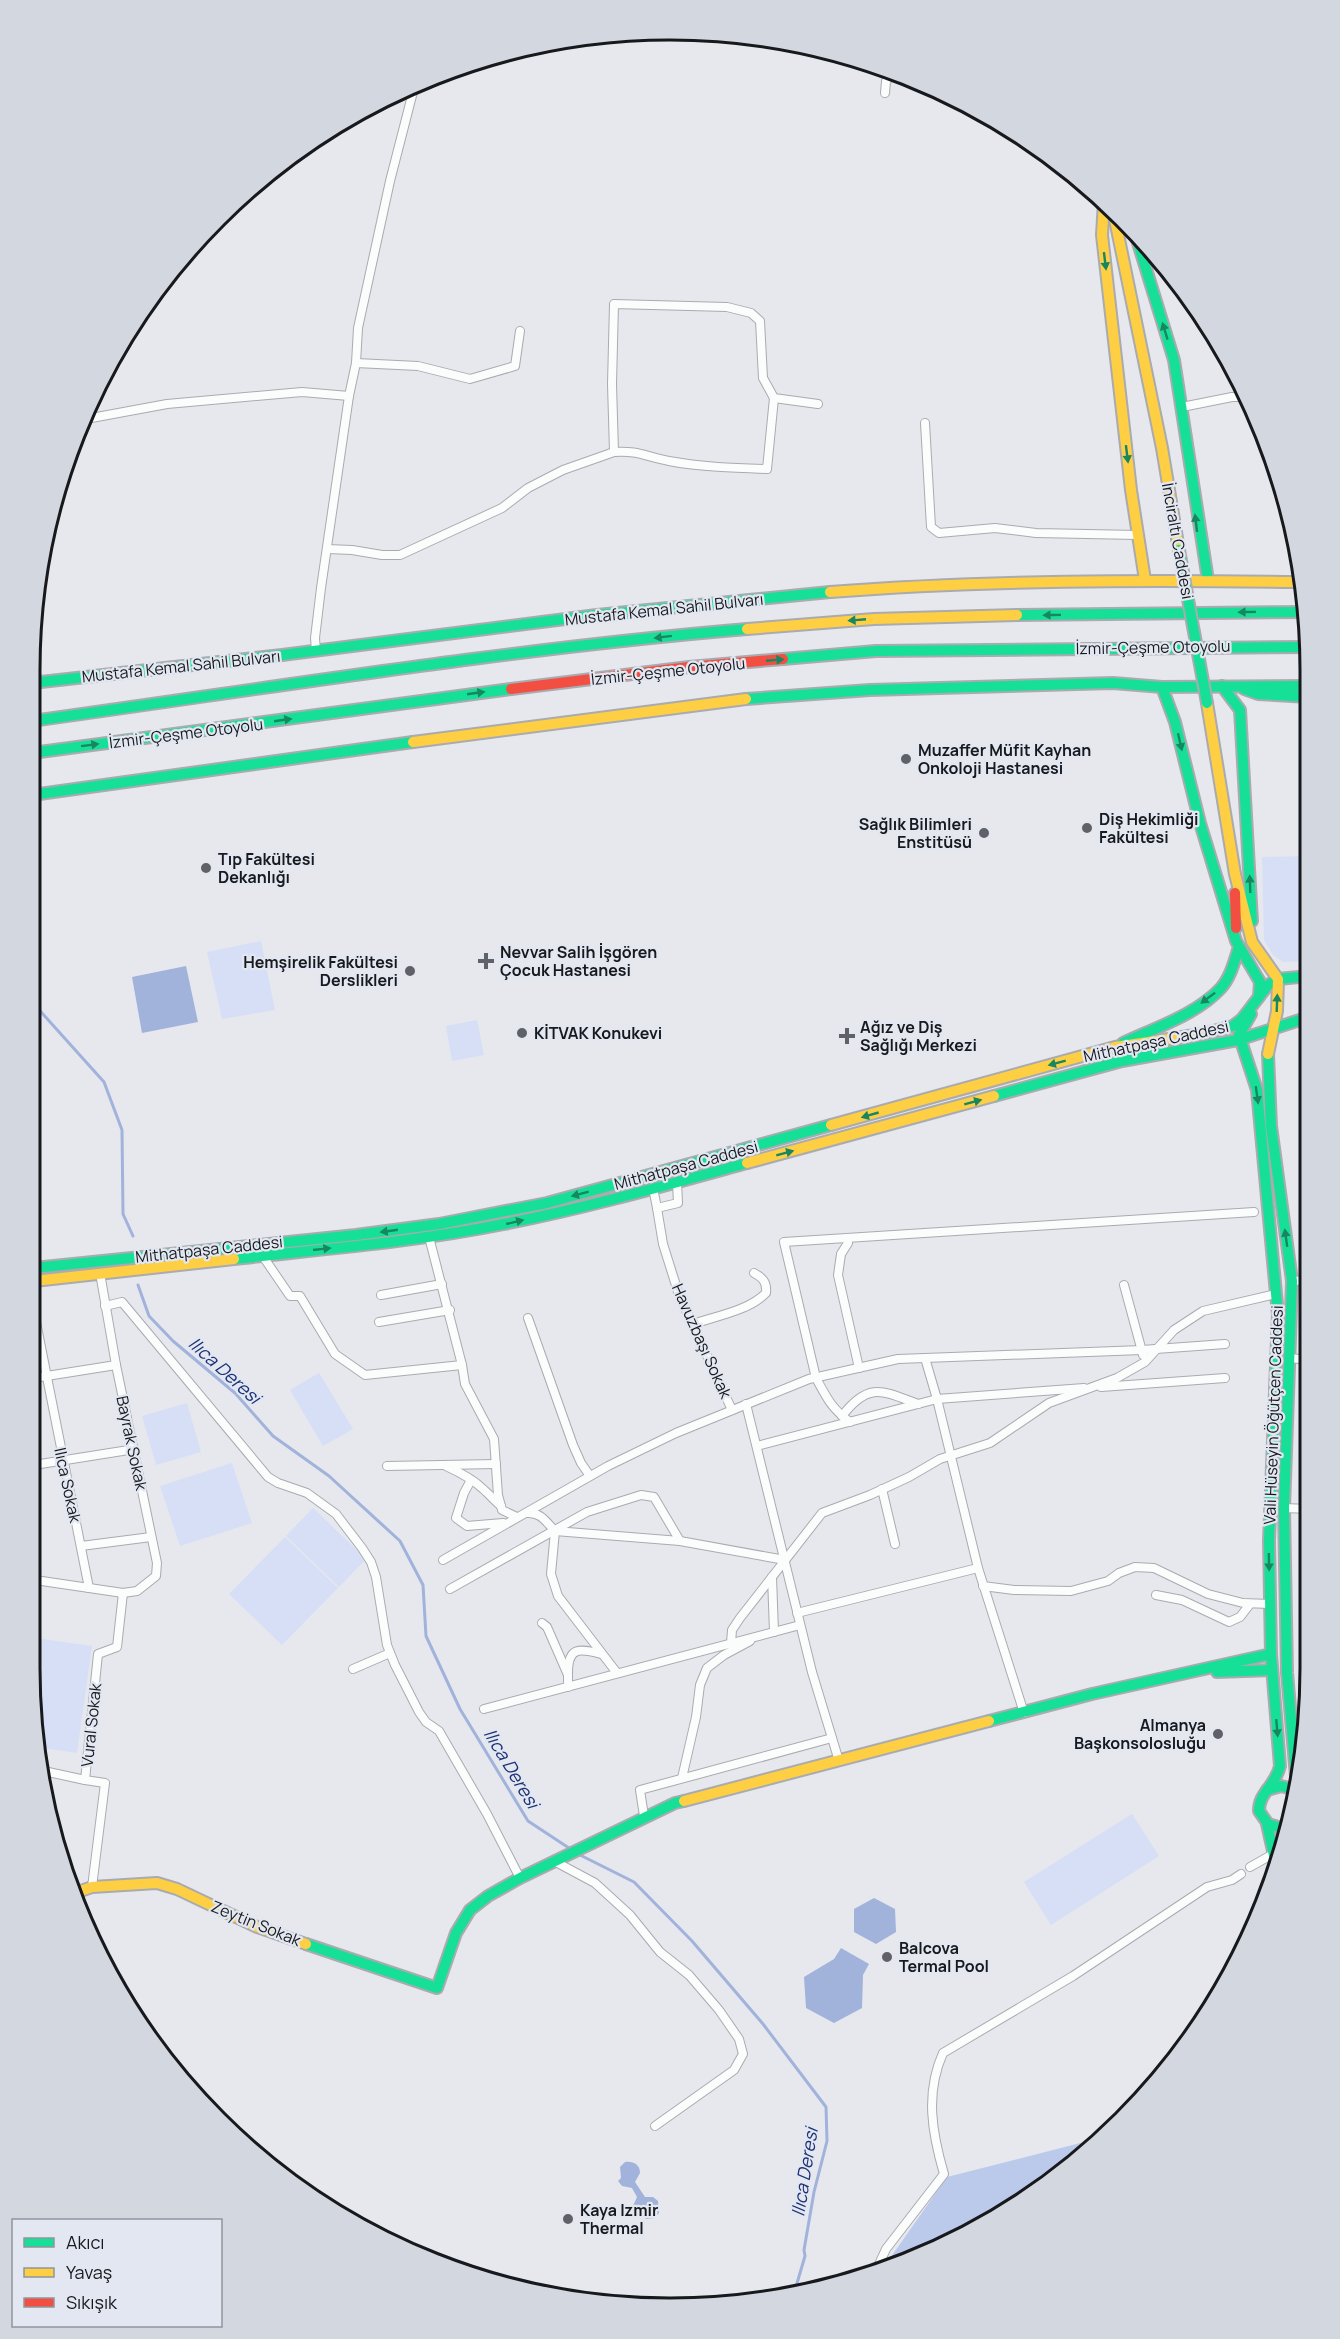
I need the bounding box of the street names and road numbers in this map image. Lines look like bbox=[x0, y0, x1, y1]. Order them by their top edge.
street label: İnciraltı Caddesi bbox=[1157, 481, 1199, 601]
street label: Mustafa Kemal Sahil Bulvarı bbox=[564, 588, 764, 630]
street label: İzmir-Çeşme Otoyolu bbox=[1075, 635, 1231, 659]
street label: Mustafa Kemal Sahil Bulvarı bbox=[81, 645, 281, 687]
street label: İzmir-Çeşme Otoyolu bbox=[590, 652, 746, 690]
street label: İzmir-Çeşme Otoyolu bbox=[108, 713, 264, 753]
street label: Mithatpaşa Caddesi bbox=[1081, 1015, 1231, 1067]
street label: Mithatpaşa Caddesi bbox=[612, 1135, 760, 1195]
street label: Mithatpaşa Caddesi bbox=[134, 1230, 284, 1268]
street label: Havuzbaşı Sokak bbox=[667, 1280, 738, 1403]
street label: Vali Hüseyin Öğütçen Caddesi bbox=[1258, 1305, 1288, 1525]
street label: Bayrak Sokak bbox=[111, 1394, 153, 1493]
street label: Ilıca Sokak bbox=[49, 1445, 87, 1526]
street label: Vural Sokak bbox=[76, 1681, 106, 1768]
street label: Zeytin Sokak bbox=[208, 1895, 305, 1951]

